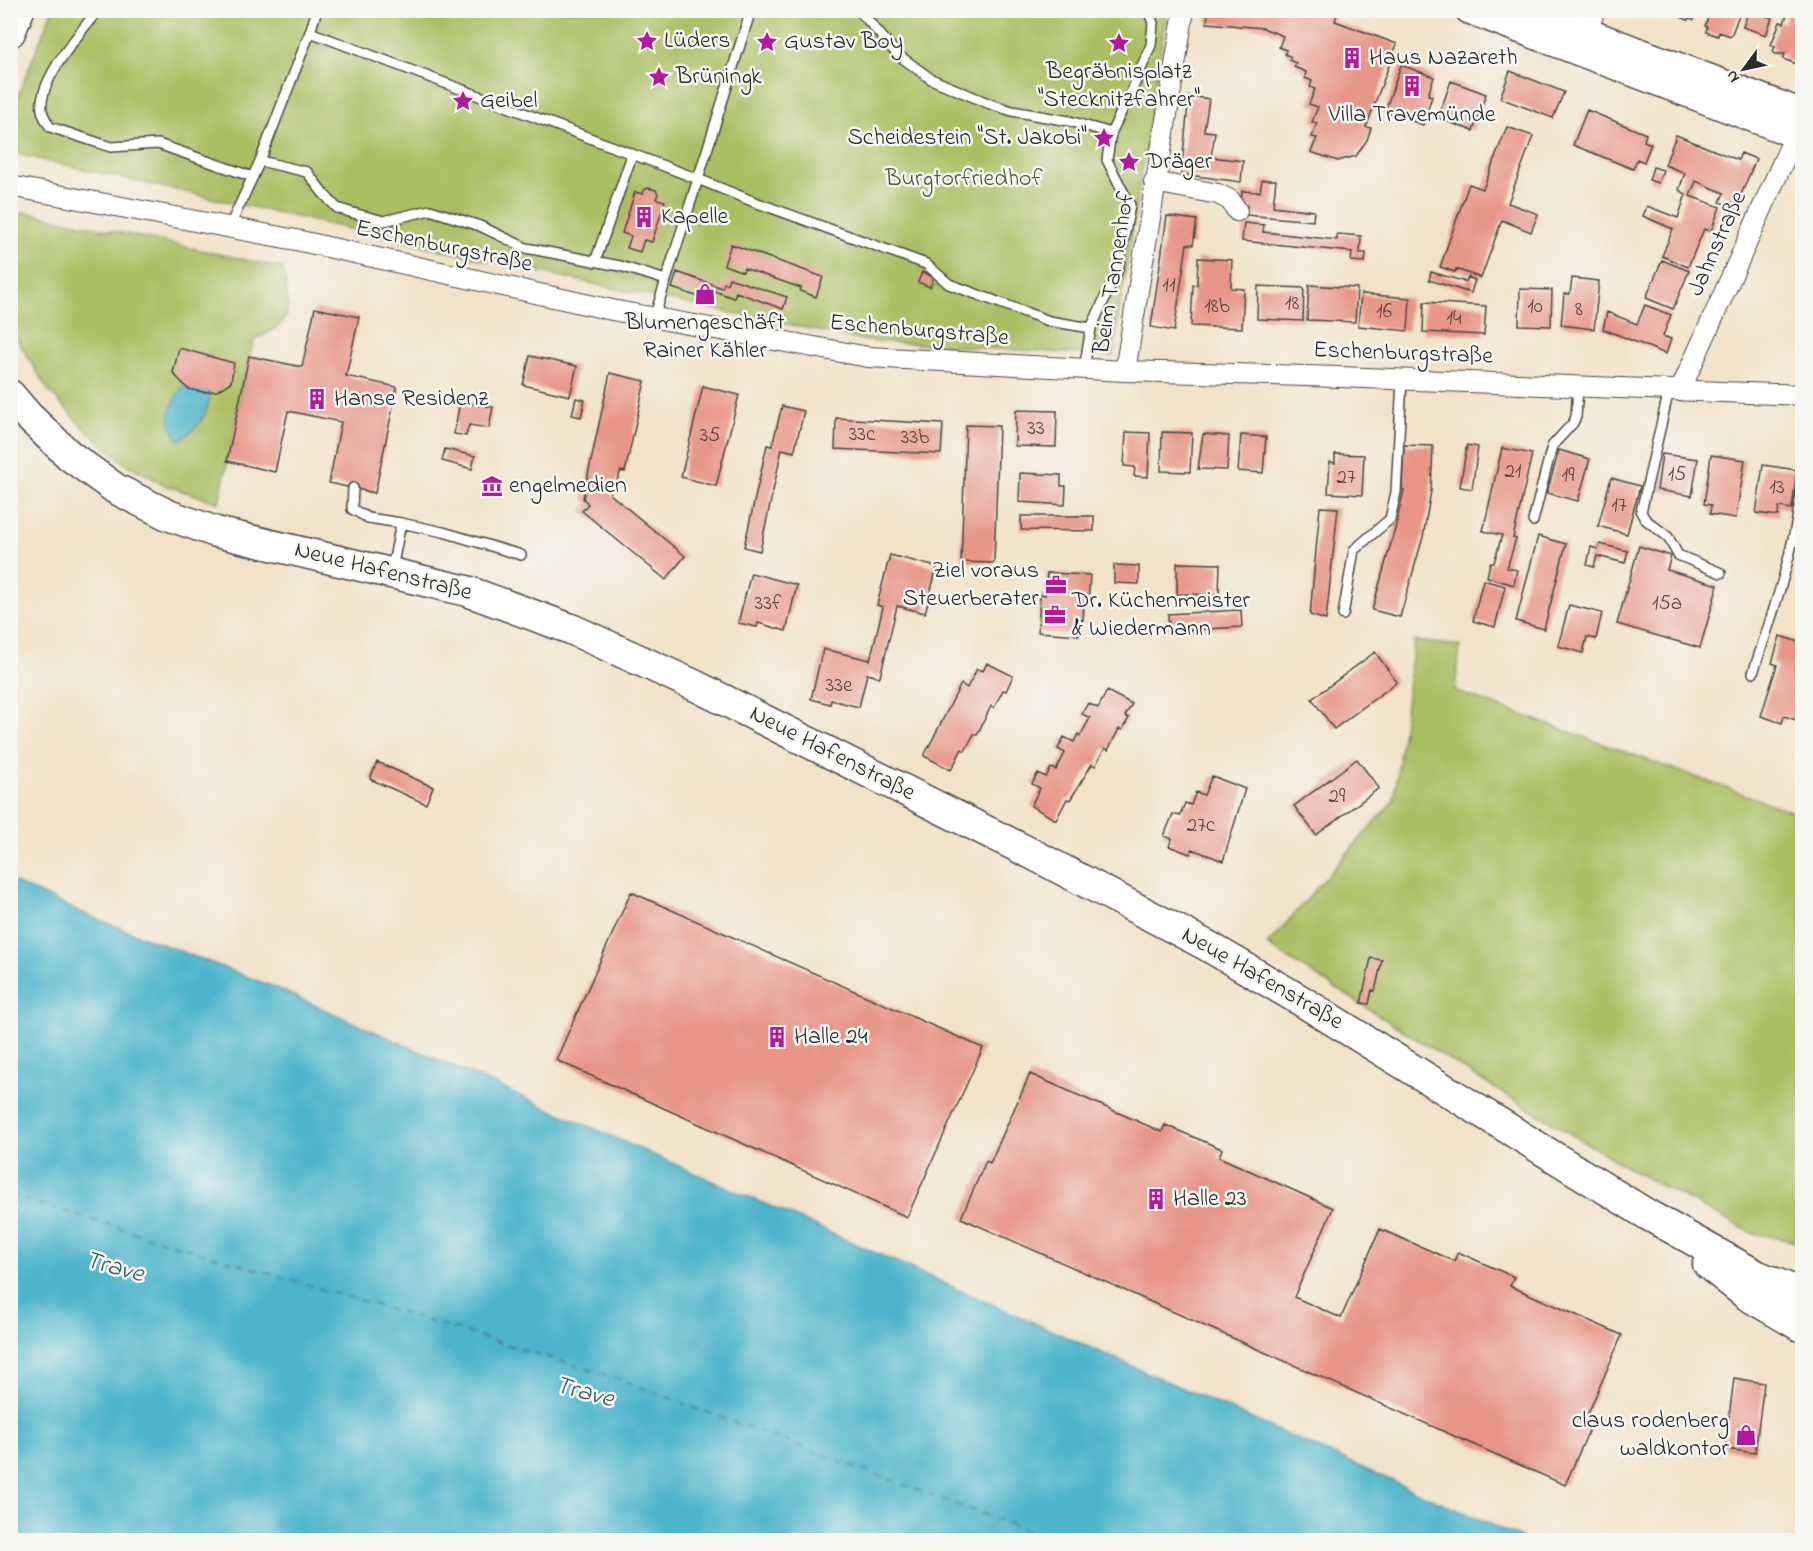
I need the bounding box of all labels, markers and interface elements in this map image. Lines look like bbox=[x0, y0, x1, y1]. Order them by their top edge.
place label: Lüders bbox=[664, 24, 730, 59]
place label: Gustav Boy bbox=[784, 25, 903, 61]
place icon: Lüders bbox=[635, 29, 659, 53]
place icon: Gustav Boy bbox=[755, 30, 779, 54]
place icon: Begräbnisplatz "Stecknitzfahrer" bbox=[1107, 31, 1131, 55]
north arrow bbox=[1714, 39, 1774, 99]
place label: Haus Nazareth bbox=[1369, 41, 1518, 76]
building icon: Haus Nazareth bbox=[1340, 46, 1364, 70]
place label: Begräbnisplatz "Stecknitzfahrer" bbox=[1038, 55, 1200, 118]
place label: Brüningk bbox=[675, 60, 762, 95]
place icon: Brüningk bbox=[647, 65, 671, 89]
text: N bbox=[1720, 65, 1746, 87]
building icon: Villa Travemünde bbox=[1400, 74, 1424, 98]
place label: Geibel bbox=[480, 84, 538, 119]
place icon: Geibel bbox=[451, 89, 475, 113]
place label: Villa Travemünde bbox=[1327, 98, 1496, 133]
place label: Scheidestein "St. Jakobi" bbox=[847, 121, 1087, 156]
place icon: Scheidestein "St. Jakobi" bbox=[1092, 126, 1116, 150]
place label: Dräger bbox=[1145, 145, 1213, 180]
place icon: Dräger bbox=[1117, 150, 1141, 174]
park label: Burgtorfriedhof bbox=[884, 162, 1044, 197]
street label: Jahnstraße bbox=[1679, 186, 1757, 302]
street label: Beim Tannenhof bbox=[1085, 189, 1145, 358]
place label: Kapelle bbox=[661, 200, 728, 235]
building icon: Kapelle bbox=[632, 205, 656, 229]
street label: Eschenburgstraße bbox=[352, 211, 536, 283]
house number: 11 bbox=[1162, 271, 1176, 301]
shop icon: Blumengeschäft Rainer Kähler bbox=[693, 282, 717, 306]
house number: 18 bbox=[1285, 289, 1299, 319]
house number: 18b bbox=[1204, 292, 1230, 322]
house number: 10 bbox=[1527, 292, 1543, 322]
house number: 8 bbox=[1575, 295, 1583, 325]
house number: 16 bbox=[1376, 297, 1392, 327]
house number: 14 bbox=[1446, 304, 1462, 334]
place label: Blumengeschäft Rainer Kähler bbox=[624, 306, 785, 369]
street label: Eschenburgstraße bbox=[828, 306, 1010, 356]
street label: Eschenburgstraße bbox=[1312, 333, 1494, 375]
place label: Hanse Residenz bbox=[334, 382, 489, 417]
building icon: Hanse Residenz bbox=[305, 387, 329, 411]
house number: 33 bbox=[1027, 414, 1045, 444]
house number: 33c bbox=[849, 420, 876, 450]
house number: 35 bbox=[700, 421, 720, 451]
house number: 33b bbox=[901, 423, 929, 453]
house number: 21 bbox=[1504, 457, 1522, 487]
house number: 15 bbox=[1668, 460, 1686, 490]
house number: 19 bbox=[1562, 461, 1575, 491]
house number: 27 bbox=[1336, 463, 1356, 493]
place label: engelmedien bbox=[509, 469, 627, 504]
house number: 13 bbox=[1769, 473, 1785, 503]
museum icon: engelmedien bbox=[480, 474, 504, 498]
house number: 17 bbox=[1611, 491, 1627, 521]
street label: Neue Hafenstraße bbox=[290, 533, 476, 611]
place label: Ziel voraus Steuerberater bbox=[903, 554, 1040, 617]
office icon: Ziel voraus Steuerberater bbox=[1044, 573, 1068, 597]
place label: Dr. Küchenmeister & Wiedermann bbox=[1071, 584, 1251, 647]
house number: 33f bbox=[754, 589, 782, 619]
house number: 15a bbox=[1652, 589, 1682, 619]
office icon: Dr. Küchenmeister & Wiedermann bbox=[1043, 603, 1067, 627]
house number: 33e bbox=[826, 671, 853, 701]
street label: Neue Hafenstraße bbox=[743, 697, 921, 811]
house number: 29 bbox=[1329, 782, 1346, 812]
house number: 27c bbox=[1187, 811, 1216, 841]
street label: Neue Hafenstraße bbox=[1174, 918, 1350, 1040]
place label: Halle 24 bbox=[794, 1020, 868, 1055]
building icon: Halle 24 bbox=[765, 1025, 789, 1049]
place label: Halle 23 bbox=[1173, 1182, 1247, 1217]
building icon: Halle 23 bbox=[1144, 1187, 1168, 1211]
water label: Trave bbox=[80, 1242, 149, 1294]
water label: Trave bbox=[550, 1367, 619, 1419]
place label: claus rodenberg waldkontor bbox=[1572, 1404, 1730, 1467]
shop icon: claus rodenberg waldkontor bbox=[1734, 1423, 1758, 1447]

